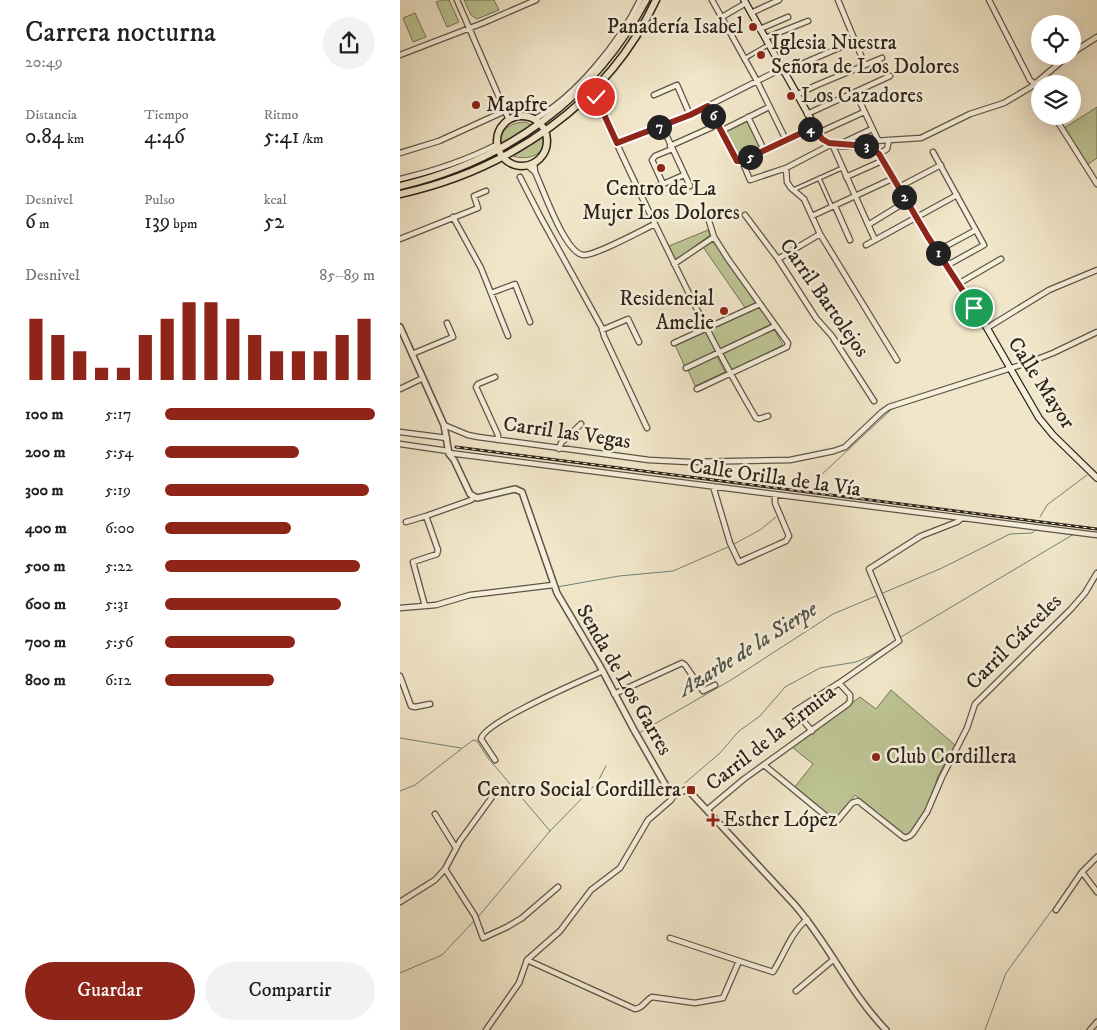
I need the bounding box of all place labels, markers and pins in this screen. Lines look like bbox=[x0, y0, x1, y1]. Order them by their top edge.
place label: Panadería Isabel bbox=[607, 14, 744, 40]
marker: Panadería Isabel bbox=[747, 21, 759, 33]
place label: Iglesia Nuestra Señora de Los Dolores bbox=[771, 30, 959, 80]
marker: Iglesia Nuestra Señora de Los Dolores bbox=[755, 49, 767, 61]
pin bbox=[575, 76, 617, 118]
place label: Los Cazadores bbox=[801, 83, 923, 109]
marker: Los Cazadores bbox=[785, 90, 797, 102]
place label: Mapfre bbox=[486, 92, 548, 118]
marker: Mapfre bbox=[470, 99, 482, 111]
pin: 6 bbox=[700, 104, 726, 128]
pin: 7 bbox=[646, 114, 672, 140]
pin: 4 bbox=[798, 116, 822, 142]
pin: 3 bbox=[854, 134, 878, 158]
pin: 5 bbox=[738, 144, 762, 170]
marker: Centro de La Mujer Los Dolores bbox=[655, 162, 667, 174]
place label: Centro de La Mujer Los Dolores bbox=[582, 176, 740, 226]
pin: 2 bbox=[892, 184, 916, 210]
pin: 1 bbox=[926, 240, 950, 266]
place label: Residencial Amelie bbox=[619, 286, 715, 336]
pin bbox=[953, 287, 995, 329]
marker: Residencial Amelie bbox=[718, 305, 730, 317]
place label: Club Cordillera bbox=[886, 744, 1016, 770]
marker: Club Cordillera bbox=[870, 751, 882, 763]
place label: Centro Social Cordillera bbox=[477, 777, 681, 803]
marker: Centro Social Cordillera bbox=[685, 784, 697, 796]
place label: Esther López bbox=[723, 807, 837, 833]
marker: Esther López bbox=[707, 814, 719, 826]

